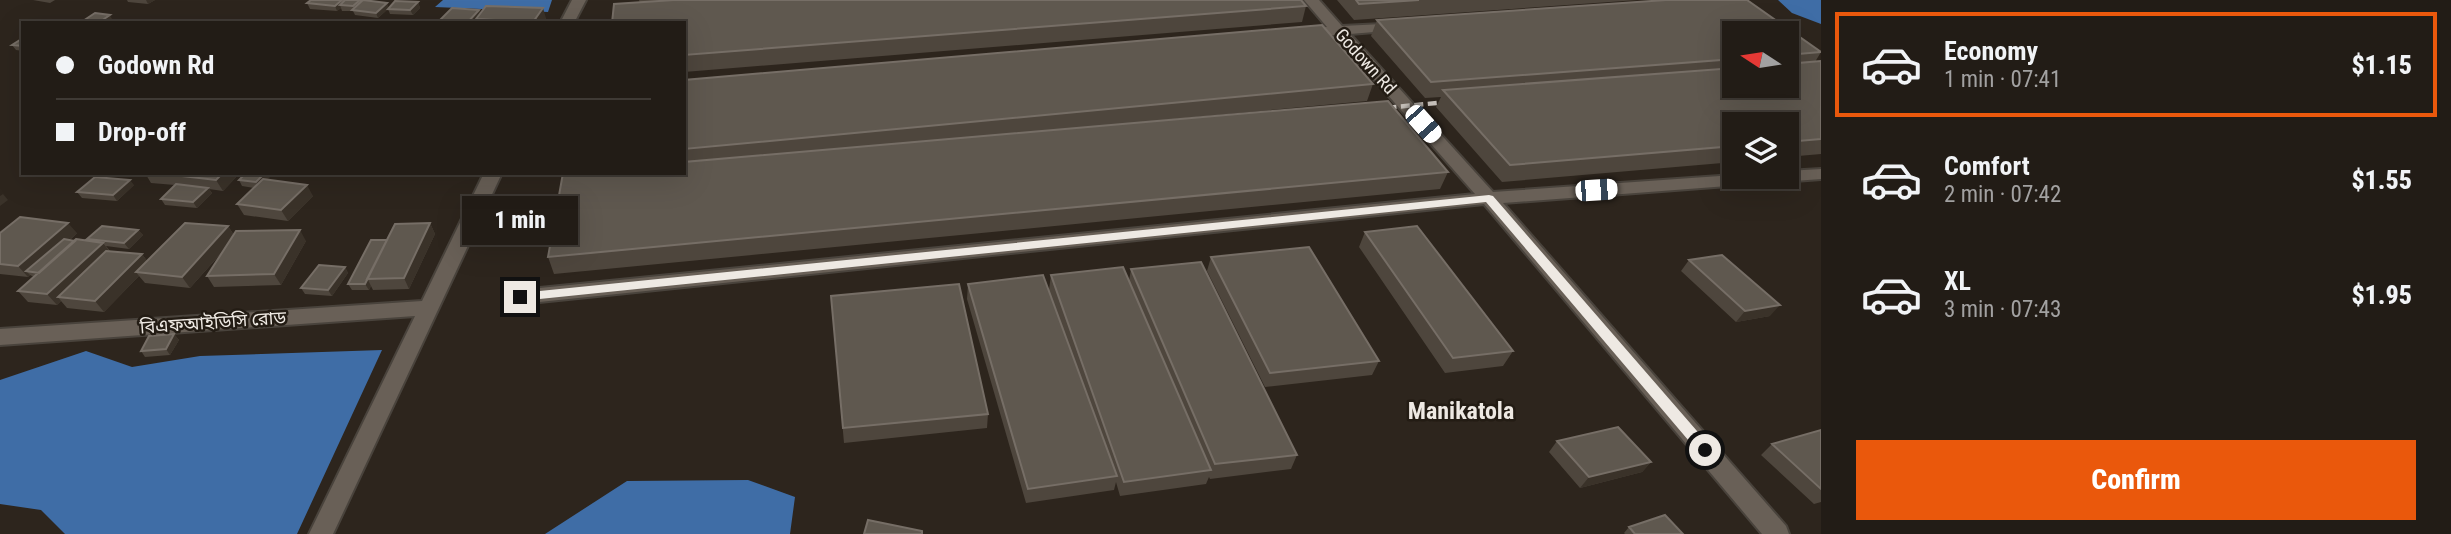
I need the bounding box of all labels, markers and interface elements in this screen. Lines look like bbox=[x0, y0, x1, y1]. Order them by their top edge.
north arrow bbox=[1722, 21, 1799, 98]
map controls bbox=[1722, 21, 1799, 189]
street label: Godown Rd bbox=[1331, 24, 1401, 98]
icon: car bbox=[1860, 33, 1923, 96]
text: Economy bbox=[1944, 36, 2038, 66]
text: Godown Rd bbox=[98, 50, 215, 80]
text: $1.15 bbox=[2351, 50, 2412, 80]
text: 1 min · 07:41 bbox=[1944, 66, 2061, 93]
car bbox=[1402, 101, 1445, 147]
button: layers bbox=[1722, 112, 1799, 189]
text: Drop-off bbox=[98, 117, 186, 147]
icon: car bbox=[1860, 148, 1923, 211]
text: Comfort bbox=[1944, 151, 2030, 181]
text: $1.55 bbox=[2351, 165, 2412, 195]
car bbox=[1575, 178, 1618, 202]
text: 2 min · 07:42 bbox=[1944, 181, 2061, 208]
callout: 1 min bbox=[462, 196, 578, 244]
text: 1 min bbox=[494, 207, 546, 234]
icon: car bbox=[1860, 263, 1923, 326]
text: XL bbox=[1944, 266, 1971, 296]
text: $1.95 bbox=[2351, 280, 2412, 310]
route end bbox=[504, 281, 536, 313]
text: 3 min · 07:43 bbox=[1944, 296, 2061, 323]
street label: বিএফআইডিসি রোড bbox=[138, 306, 287, 338]
district label: Manikatola bbox=[1408, 397, 1514, 425]
route start bbox=[1689, 434, 1721, 466]
button: Confirm bbox=[1856, 440, 2416, 520]

